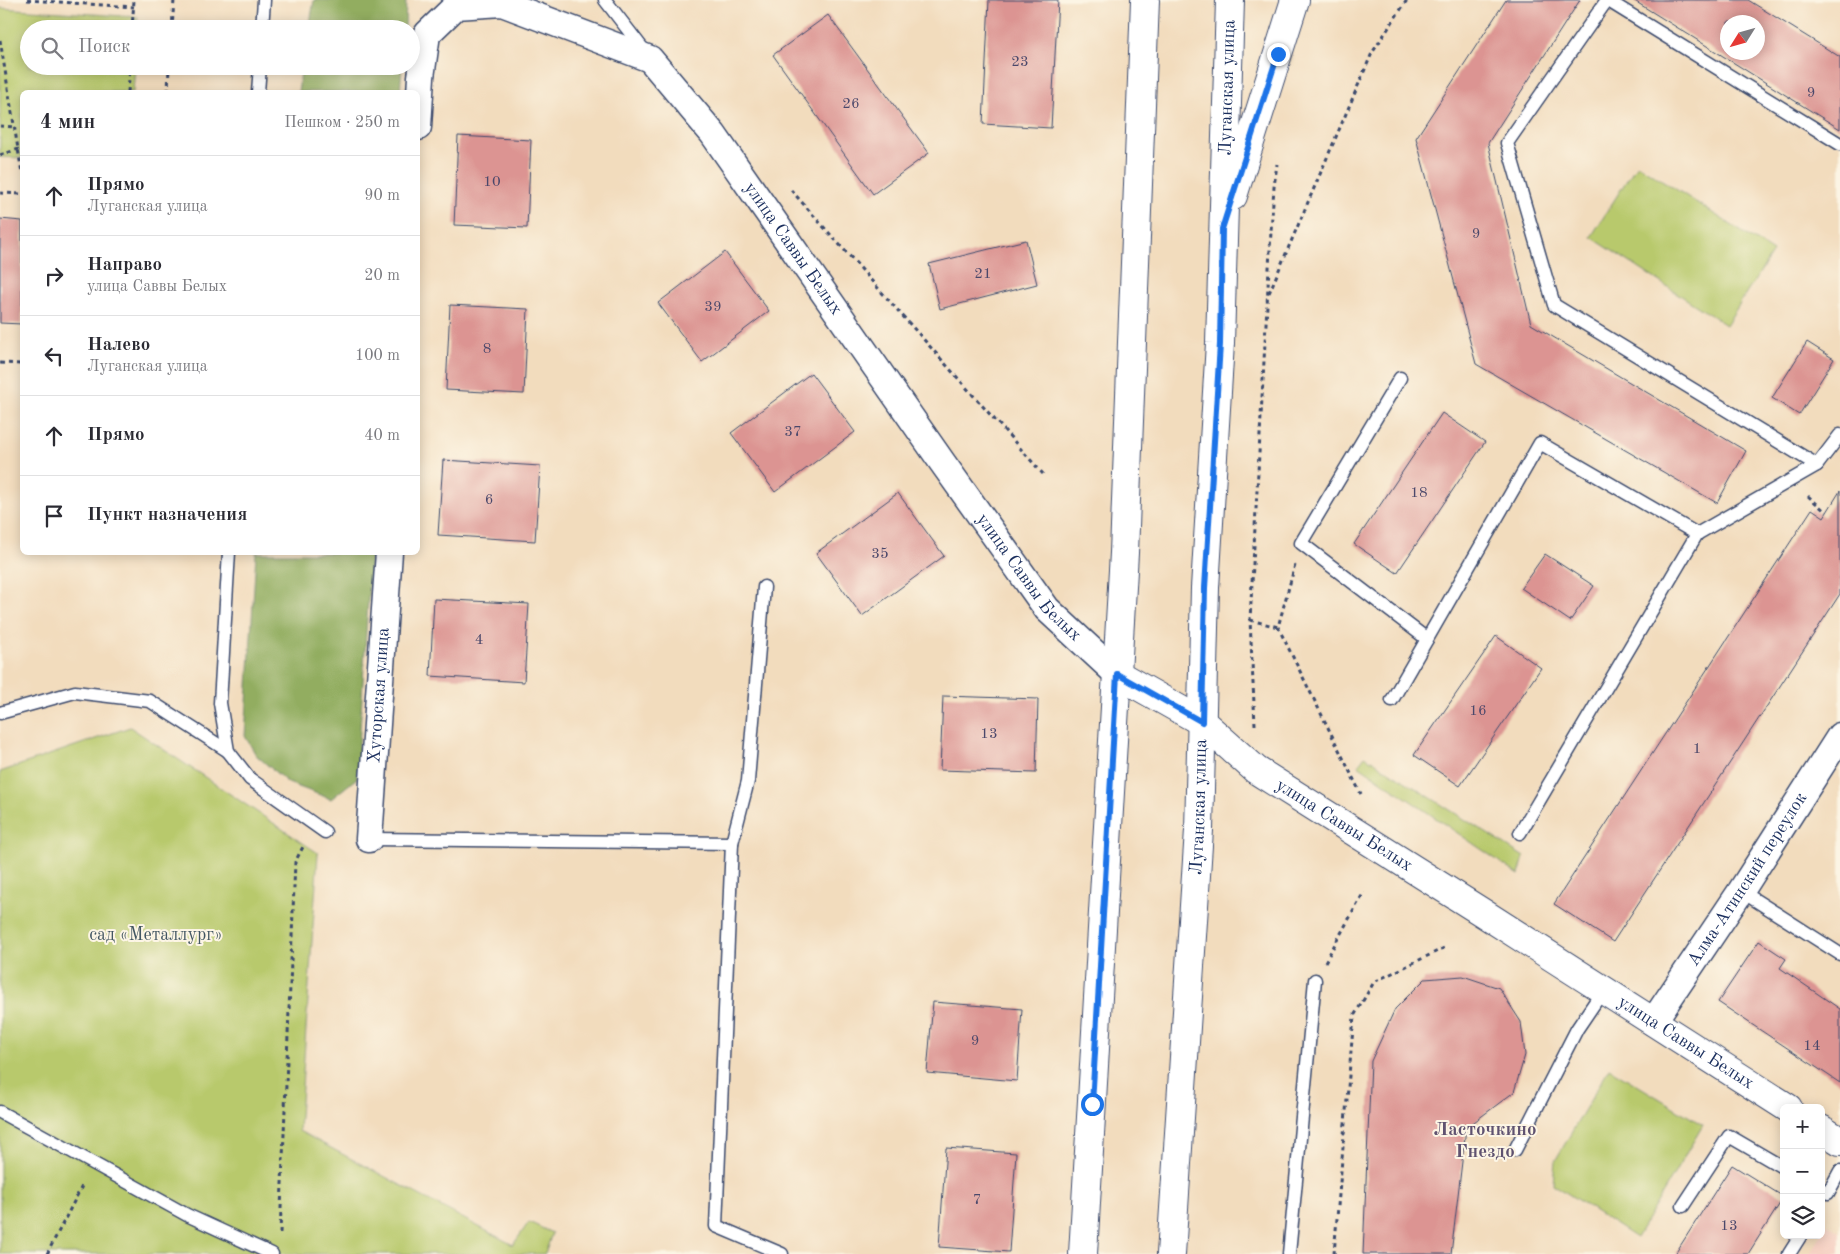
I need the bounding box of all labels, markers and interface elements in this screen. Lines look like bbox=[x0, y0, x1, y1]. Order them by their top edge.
north arrow bbox=[1720, 15, 1765, 60]
street label: Луганская улица bbox=[1216, 19, 1238, 156]
search box bbox=[20, 20, 420, 75]
icon: search bbox=[38, 34, 66, 62]
text: Поиск bbox=[78, 38, 130, 57]
route end bbox=[1267, 43, 1290, 66]
house number: 23 bbox=[1011, 55, 1029, 70]
house number: 9 bbox=[1807, 86, 1815, 101]
house number: 26 bbox=[842, 97, 860, 112]
text: 4 мин bbox=[40, 112, 95, 133]
text: Пешком · 250 m bbox=[284, 115, 400, 131]
house number: 10 bbox=[483, 175, 501, 190]
text: Прямо bbox=[87, 176, 145, 195]
street label: улица Саввы Белых bbox=[741, 179, 846, 319]
icon: ahead bbox=[40, 182, 68, 210]
text: 90 m bbox=[364, 188, 400, 204]
text: Луганская улица bbox=[87, 199, 208, 215]
house number: 9 bbox=[1472, 227, 1480, 242]
text: Направо bbox=[87, 256, 162, 275]
icon: right bbox=[40, 262, 68, 290]
house number: 21 bbox=[974, 267, 992, 282]
text: 20 m bbox=[364, 268, 400, 284]
text: улица Саввы Белых bbox=[87, 279, 227, 295]
house number: 39 bbox=[704, 300, 722, 315]
text: Налево bbox=[87, 336, 150, 355]
icon: left bbox=[40, 342, 68, 370]
house number: 8 bbox=[483, 342, 491, 357]
text: 100 m bbox=[355, 348, 400, 364]
text: Луганская улица bbox=[87, 359, 208, 375]
icon: ahead bbox=[40, 422, 68, 450]
house number: 37 bbox=[784, 425, 802, 440]
text: Прямо bbox=[87, 426, 145, 445]
text: 40 m bbox=[364, 428, 400, 444]
house number: 18 bbox=[1410, 486, 1428, 501]
house number: 6 bbox=[485, 493, 493, 508]
icon: arrive bbox=[40, 502, 68, 530]
text: Пункт назначения bbox=[87, 506, 247, 525]
street label: улица Саввы Белых bbox=[973, 510, 1085, 645]
house number: 35 bbox=[871, 547, 889, 562]
street label: Хуторская улица bbox=[365, 627, 393, 764]
house number: 4 bbox=[475, 633, 483, 648]
house number: 16 bbox=[1469, 704, 1487, 719]
house number: 13 bbox=[980, 727, 998, 742]
street label: Луганская улица bbox=[1187, 739, 1210, 875]
house number: 1 bbox=[1693, 742, 1701, 757]
street label: улица Саввы Белых bbox=[1273, 776, 1416, 875]
street label: Алма-Атинский переулок bbox=[1684, 789, 1810, 969]
park label: сад «Металлург» bbox=[89, 926, 223, 944]
street label: улица Саввы Белых bbox=[1615, 993, 1757, 1093]
house number: 9 bbox=[971, 1034, 979, 1049]
house number: 14 bbox=[1803, 1039, 1821, 1054]
route start bbox=[1081, 1093, 1104, 1116]
map controls bbox=[1780, 1104, 1825, 1239]
button: + bbox=[1780, 1104, 1825, 1149]
district label: Ласточкино Гнездо bbox=[1433, 1121, 1537, 1162]
button: − bbox=[1780, 1149, 1825, 1194]
house number: 7 bbox=[973, 1193, 981, 1208]
button: layers bbox=[1780, 1194, 1825, 1239]
house number: 13 bbox=[1720, 1219, 1738, 1234]

